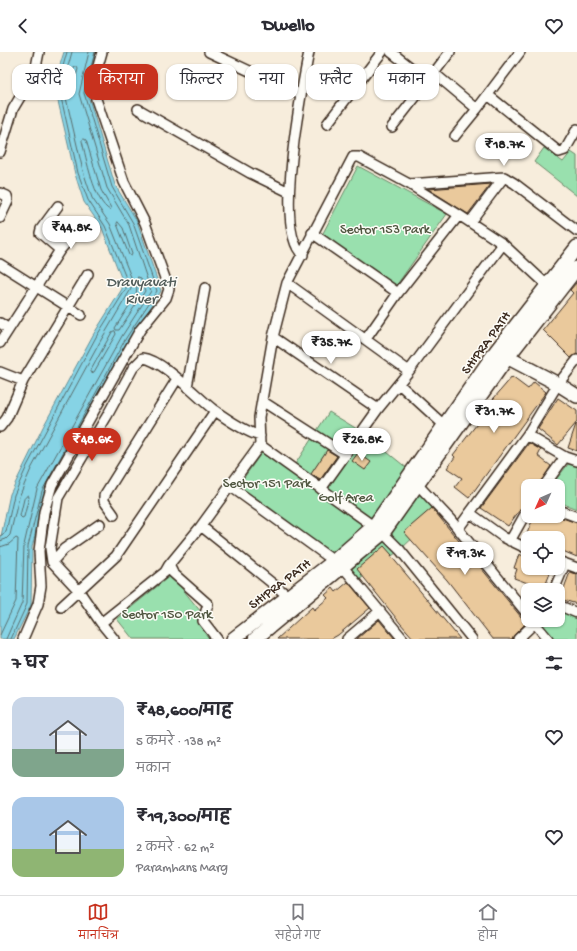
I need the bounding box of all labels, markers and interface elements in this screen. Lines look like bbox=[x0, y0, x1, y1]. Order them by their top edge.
icon: back bbox=[12, 15, 34, 37]
icon: heart bbox=[543, 15, 565, 37]
text: Dwello bbox=[262, 16, 315, 37]
chip: खरीदें bbox=[12, 64, 76, 100]
chip: किराया bbox=[84, 64, 158, 100]
chip: फ़िल्टर bbox=[166, 64, 237, 100]
chip: नया bbox=[245, 64, 298, 100]
chip: फ़्लैट bbox=[306, 64, 366, 100]
chip: मकान bbox=[374, 64, 439, 100]
pin: ₹18.7K bbox=[471, 133, 537, 167]
text: ₹18.7K bbox=[484, 138, 524, 153]
pin: ₹44.8K bbox=[38, 216, 104, 250]
text: ₹44.8K bbox=[51, 221, 91, 236]
park label: Sector 153 Park bbox=[340, 222, 432, 239]
water label: Dravyavati River bbox=[106, 274, 178, 309]
street label: SHIPRA PATH bbox=[458, 308, 516, 378]
pin: ₹35.7K bbox=[298, 331, 364, 365]
text: ₹35.7K bbox=[311, 336, 351, 351]
pin: ₹31.7K bbox=[461, 400, 527, 434]
text: ₹31.7K bbox=[475, 405, 513, 420]
pin: ₹48.6K bbox=[59, 428, 125, 462]
pin: ₹26.8K bbox=[329, 428, 395, 462]
text: ₹48.6K bbox=[72, 433, 112, 448]
text: ₹26.8K bbox=[342, 433, 382, 448]
park label: Sector 151 Park bbox=[223, 476, 313, 493]
north arrow bbox=[521, 479, 565, 523]
map controls bbox=[521, 479, 565, 627]
park label: Golf Area bbox=[319, 490, 375, 507]
button: locate bbox=[521, 531, 565, 575]
pin: ₹19.3K bbox=[432, 542, 498, 576]
text: ₹19.3K bbox=[446, 547, 484, 562]
street label: SHIPRA PATH bbox=[246, 555, 316, 614]
button: layers bbox=[521, 583, 565, 627]
park label: Sector 150 Park bbox=[122, 607, 214, 624]
icon: filters bbox=[543, 652, 565, 674]
text: 7 घर bbox=[12, 655, 48, 675]
text: ₹48,600/माह bbox=[136, 702, 232, 722]
icon: home bbox=[44, 713, 92, 761]
icon: heart bbox=[543, 726, 565, 748]
text: 5 कमरे · 138 m² bbox=[136, 735, 221, 750]
text: मकान bbox=[136, 762, 170, 777]
text: ₹19,300/माह bbox=[136, 808, 230, 828]
icon: home bbox=[44, 813, 92, 861]
icon: heart bbox=[543, 826, 565, 848]
text: 2 कमरे · 62 m² bbox=[136, 841, 214, 856]
text: Paramhans Marg bbox=[136, 861, 228, 876]
tab: मानचित्र bbox=[78, 901, 119, 947]
tab: सहेजे गए bbox=[275, 901, 320, 947]
tab: होम bbox=[477, 901, 499, 947]

